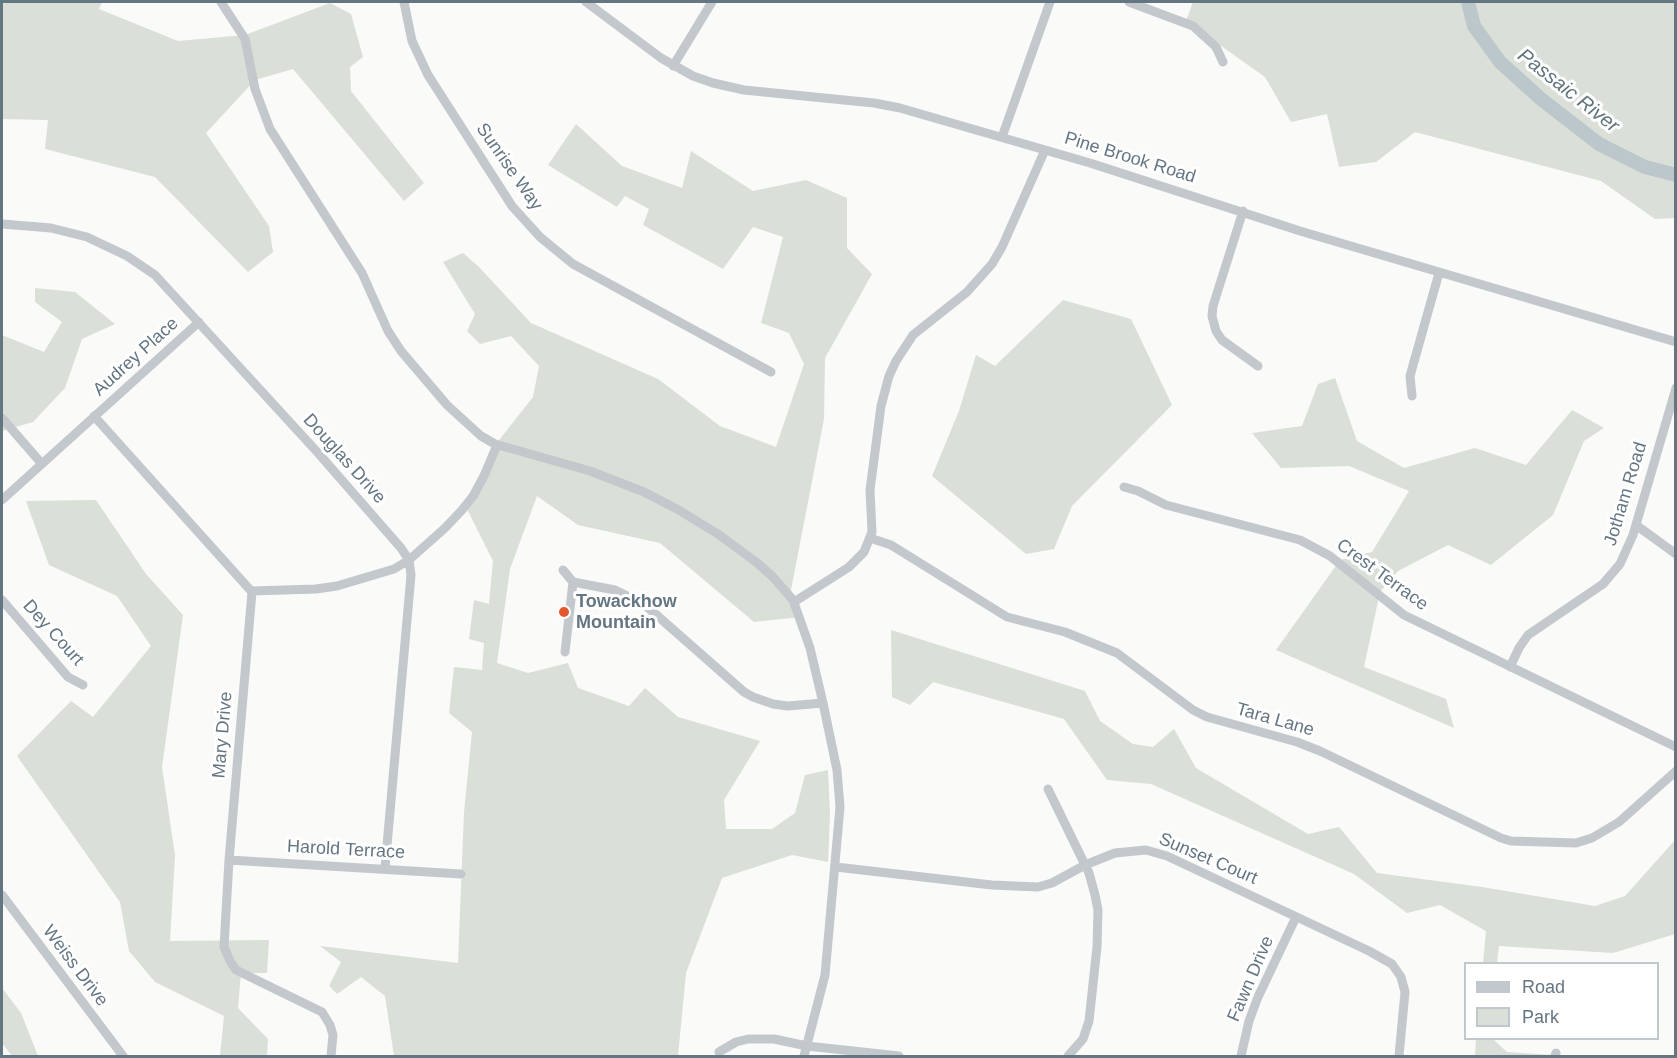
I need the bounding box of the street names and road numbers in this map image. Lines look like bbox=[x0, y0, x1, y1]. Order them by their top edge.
street label: Sunrise Way bbox=[471, 119, 547, 215]
street label: Pine Brook Road bbox=[1062, 128, 1198, 188]
street label: Audrey Place bbox=[89, 313, 183, 401]
street label: Douglas Drive bbox=[298, 410, 390, 508]
street label: Jotham Road bbox=[1600, 440, 1652, 548]
street label: Crest Terrace bbox=[1332, 535, 1432, 615]
street label: Dey Court bbox=[18, 596, 88, 670]
street label: Mary Drive bbox=[208, 691, 238, 779]
street label: Tara Lane bbox=[1234, 699, 1316, 741]
street label: Sunset Court bbox=[1155, 829, 1261, 889]
street label: Harold Terrace bbox=[286, 836, 406, 864]
street label: Weiss Drive bbox=[38, 921, 112, 1011]
street label: Fawn Drive bbox=[1223, 933, 1279, 1025]

